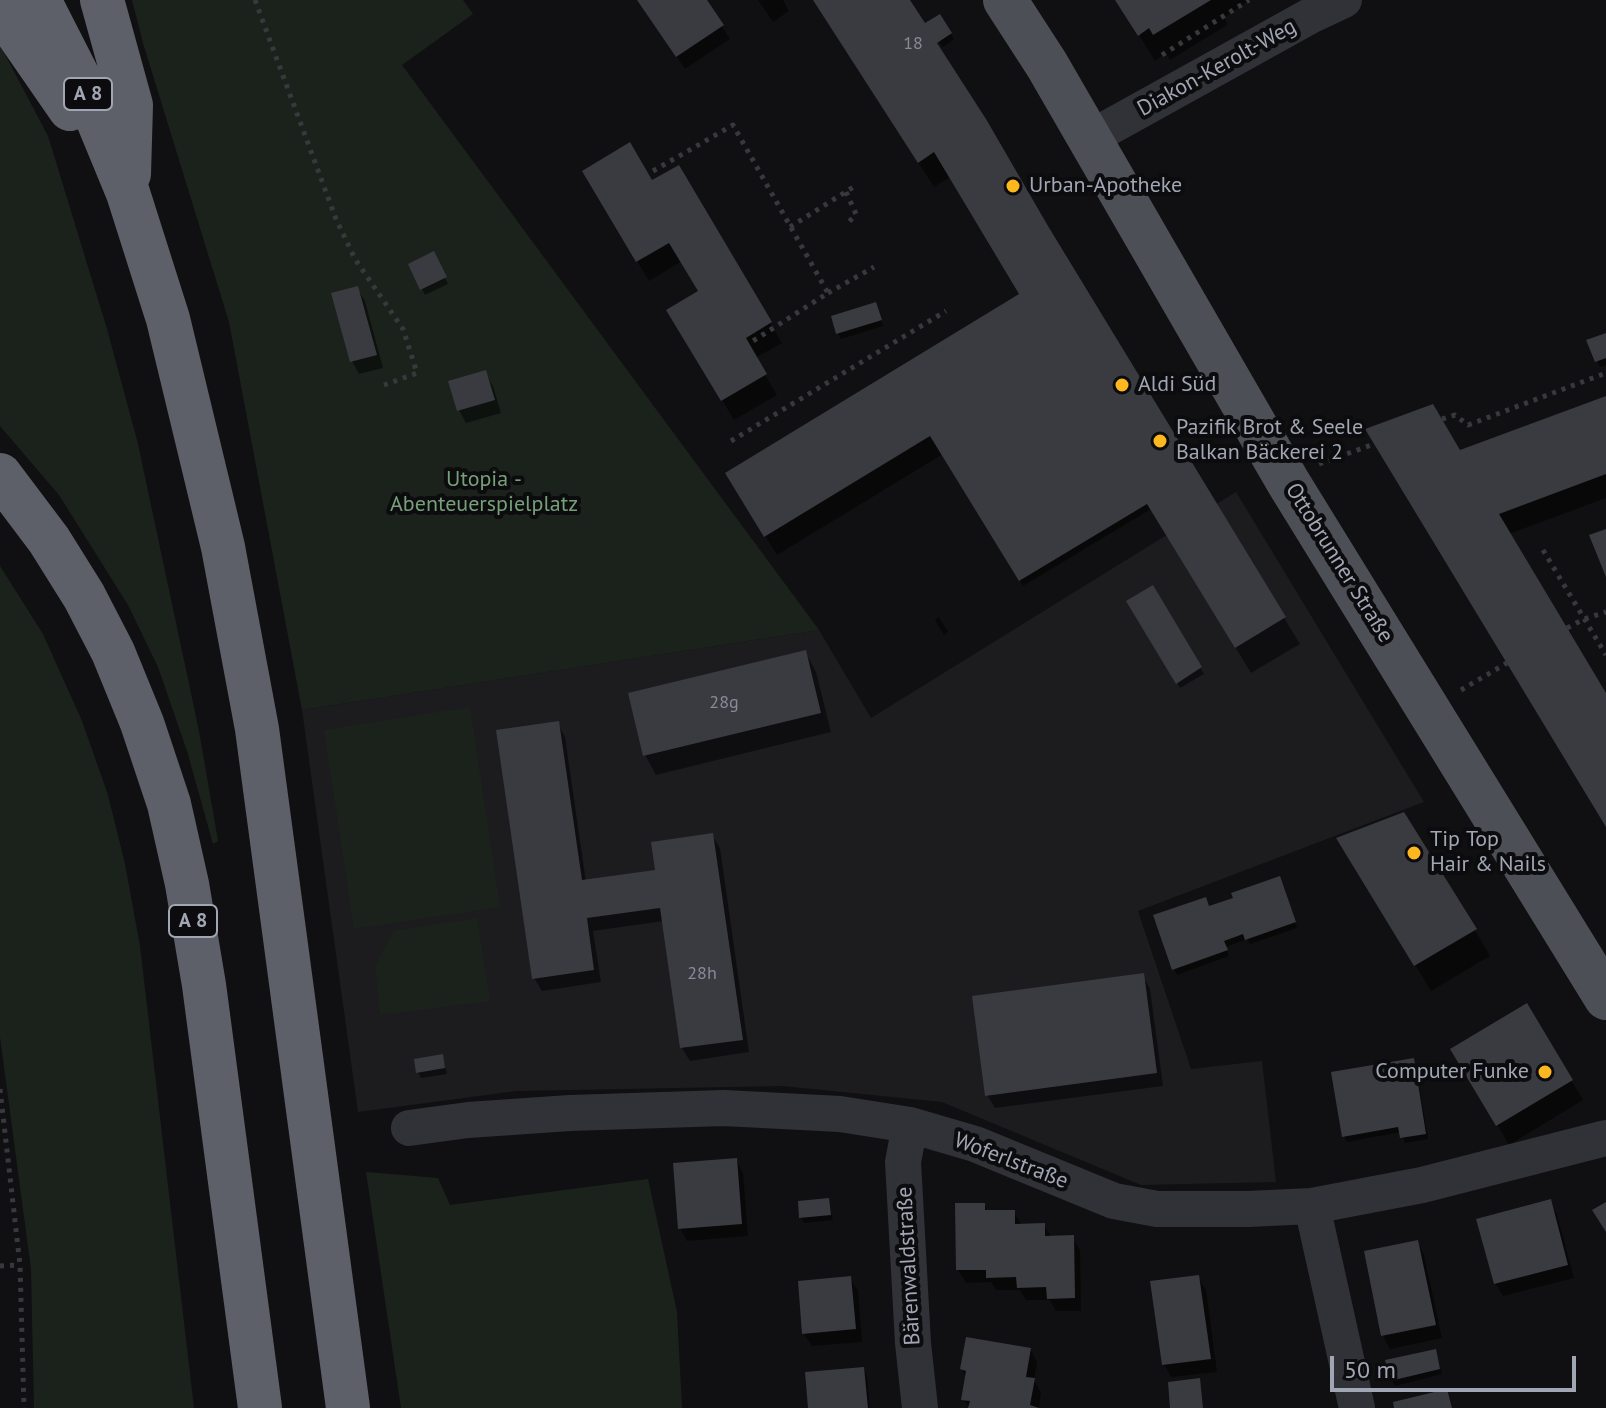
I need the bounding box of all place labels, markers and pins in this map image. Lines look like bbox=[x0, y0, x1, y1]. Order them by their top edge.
place label: Urban-Apotheke bbox=[1029, 173, 1182, 199]
marker: Urban-Apotheke bbox=[1004, 177, 1022, 195]
place label: Aldi Süd bbox=[1138, 372, 1216, 398]
marker: Aldi Süd bbox=[1113, 376, 1131, 394]
place label: Pazifik Brot & Seele Balkan Bäckerei 2 bbox=[1176, 415, 1363, 466]
marker: Pazifik Brot & Seele Balkan Bäckerei 2 bbox=[1151, 432, 1169, 450]
place label: Tip Top Hair & Nails bbox=[1430, 827, 1546, 878]
marker: Tip Top Hair & Nails bbox=[1405, 844, 1423, 862]
place label: Computer Funke bbox=[1375, 1059, 1529, 1085]
marker: Computer Funke bbox=[1536, 1063, 1554, 1081]

